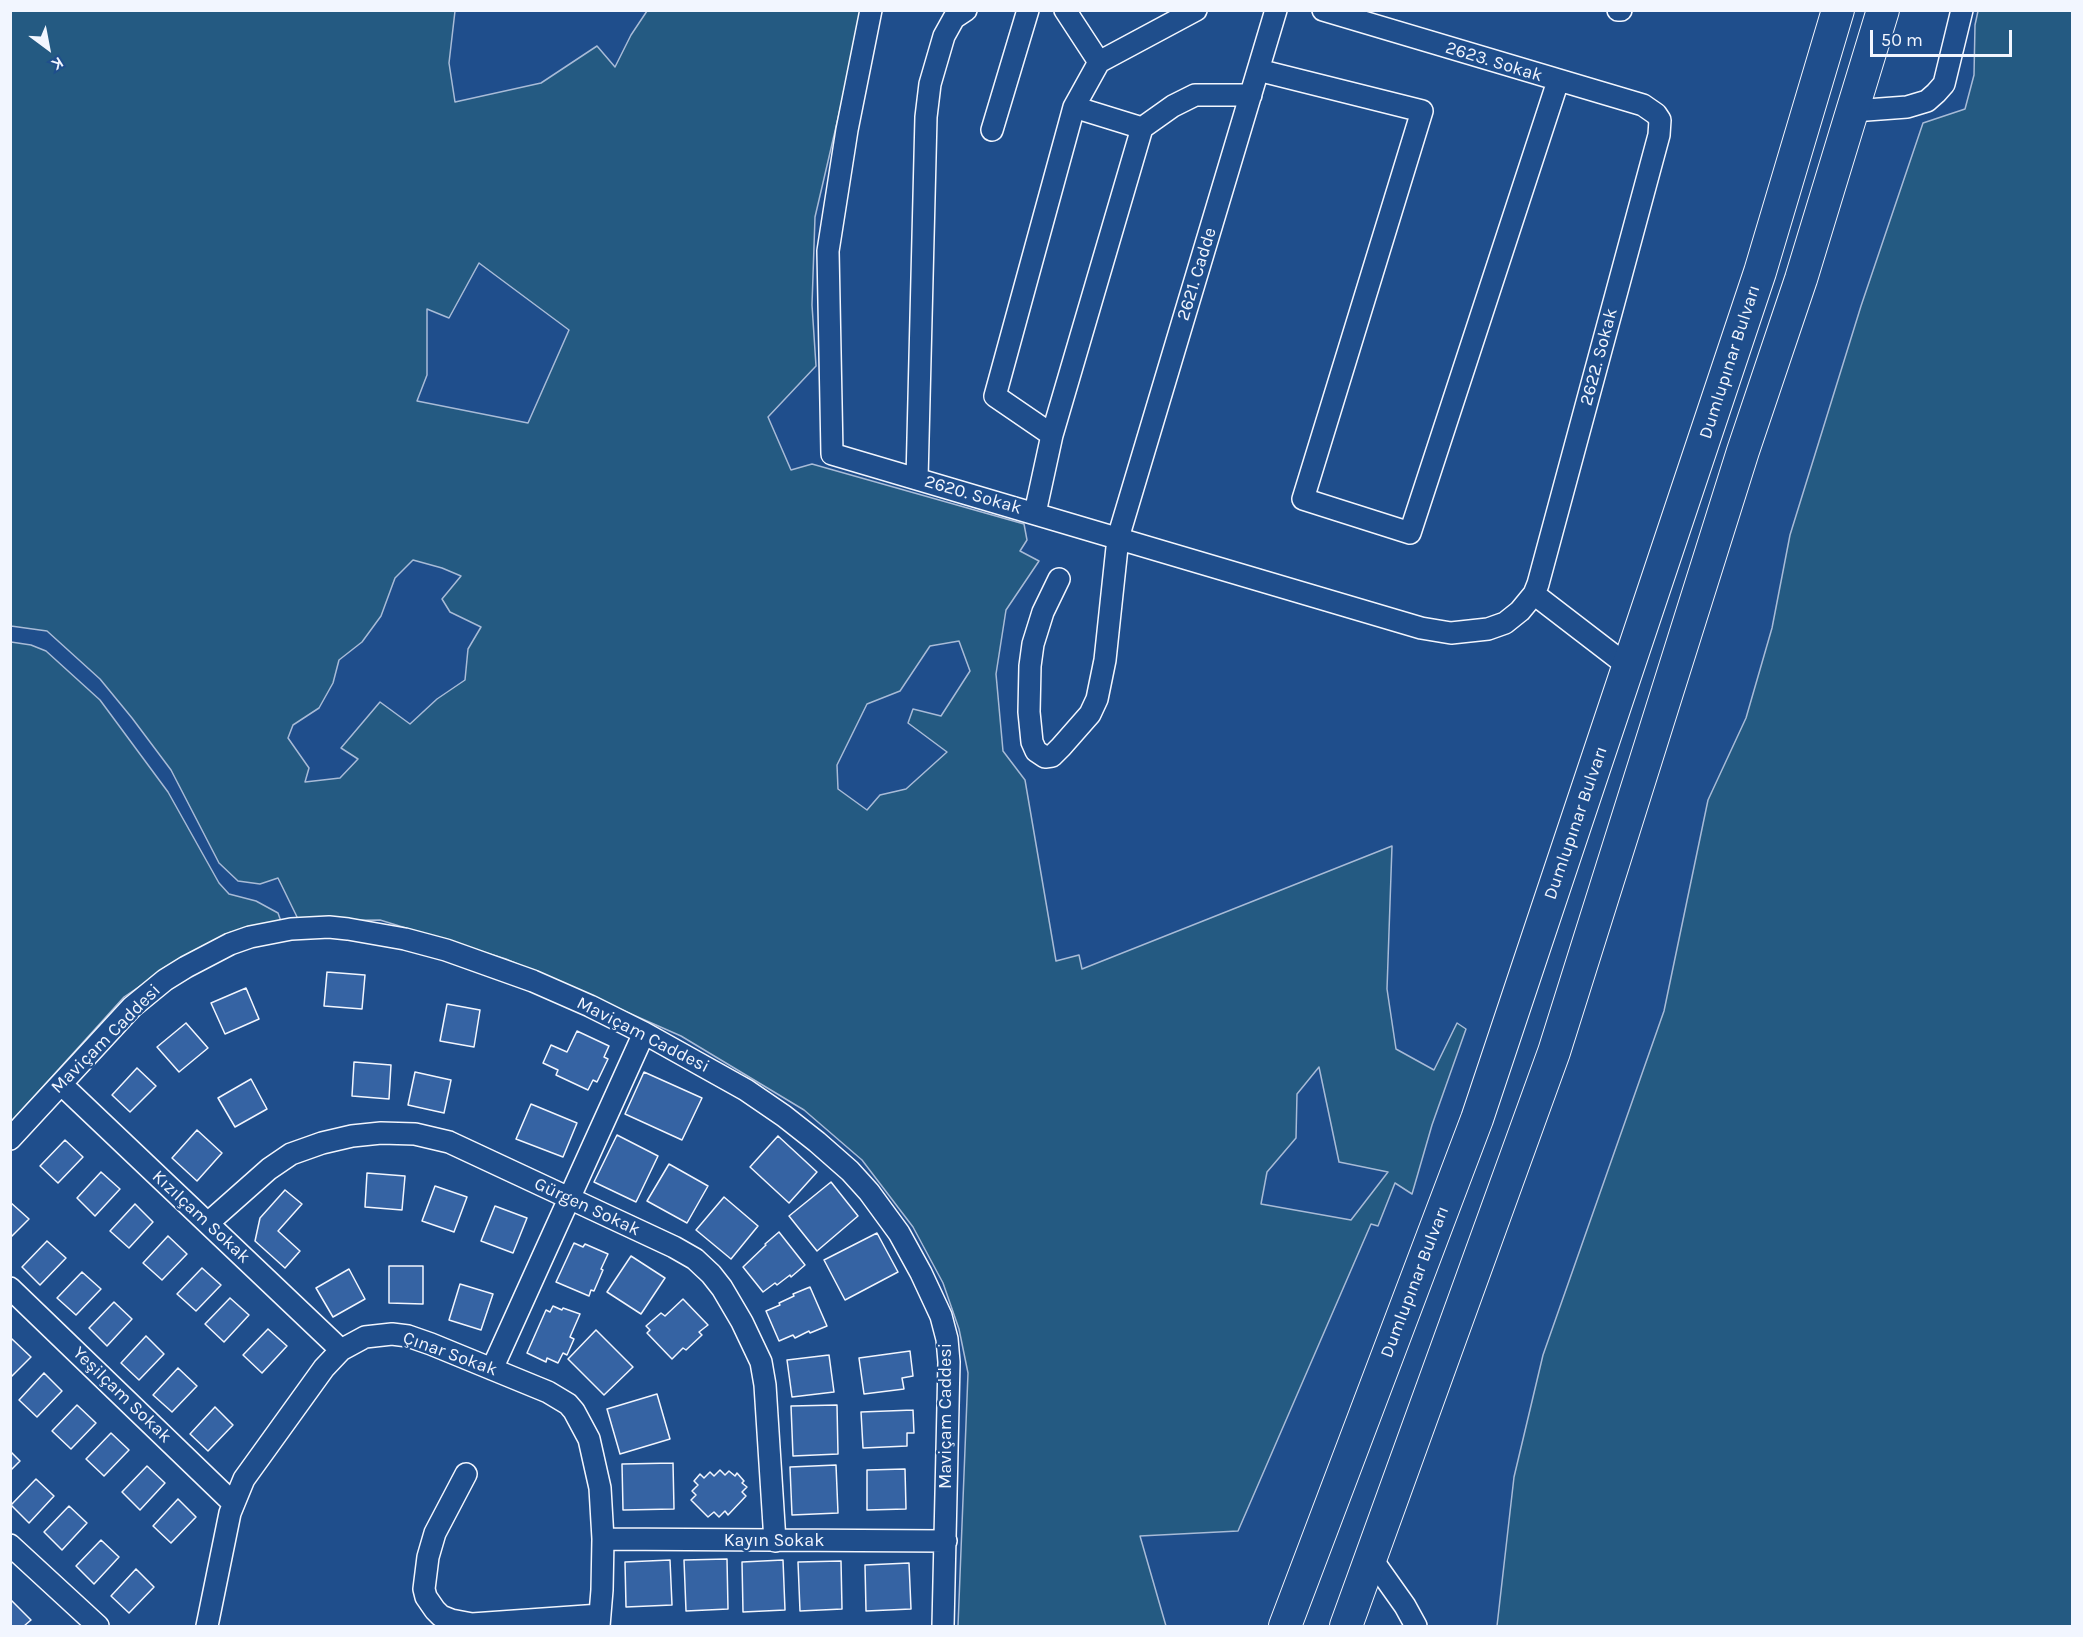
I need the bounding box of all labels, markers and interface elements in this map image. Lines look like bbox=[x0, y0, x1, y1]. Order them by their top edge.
north arrow bbox=[18, 18, 78, 78]
scale bar bbox=[1873, 18, 2016, 56]
text: 50 m bbox=[1881, 29, 1923, 51]
street label: 2623. Sokak bbox=[1443, 37, 1545, 87]
text: K bbox=[48, 53, 67, 75]
street label: 2621. Cadde bbox=[1173, 225, 1221, 323]
street label: Dumlupınar Bulvarı bbox=[1695, 282, 1765, 442]
street label: 2622. Sokak bbox=[1576, 306, 1622, 408]
street label: 2620. Sokak bbox=[922, 471, 1024, 519]
street label: Dumlupınar Bulvarı bbox=[1540, 743, 1612, 903]
street label: Maviçam Caddesi bbox=[47, 980, 165, 1098]
street label: Maviçam Caddesi bbox=[573, 992, 713, 1078]
street label: Kızılçam Sokak bbox=[147, 1166, 255, 1268]
street label: Gürgen Sokak bbox=[531, 1173, 643, 1241]
street label: Dumlupınar Bulvarı bbox=[1376, 1203, 1454, 1361]
street label: Çınar Sokak bbox=[400, 1327, 500, 1381]
street label: Yeşilçam Sokak bbox=[68, 1342, 176, 1448]
street label: Maviçam Caddesi bbox=[935, 1343, 957, 1489]
street label: Kayın Sokak bbox=[724, 1530, 824, 1552]

